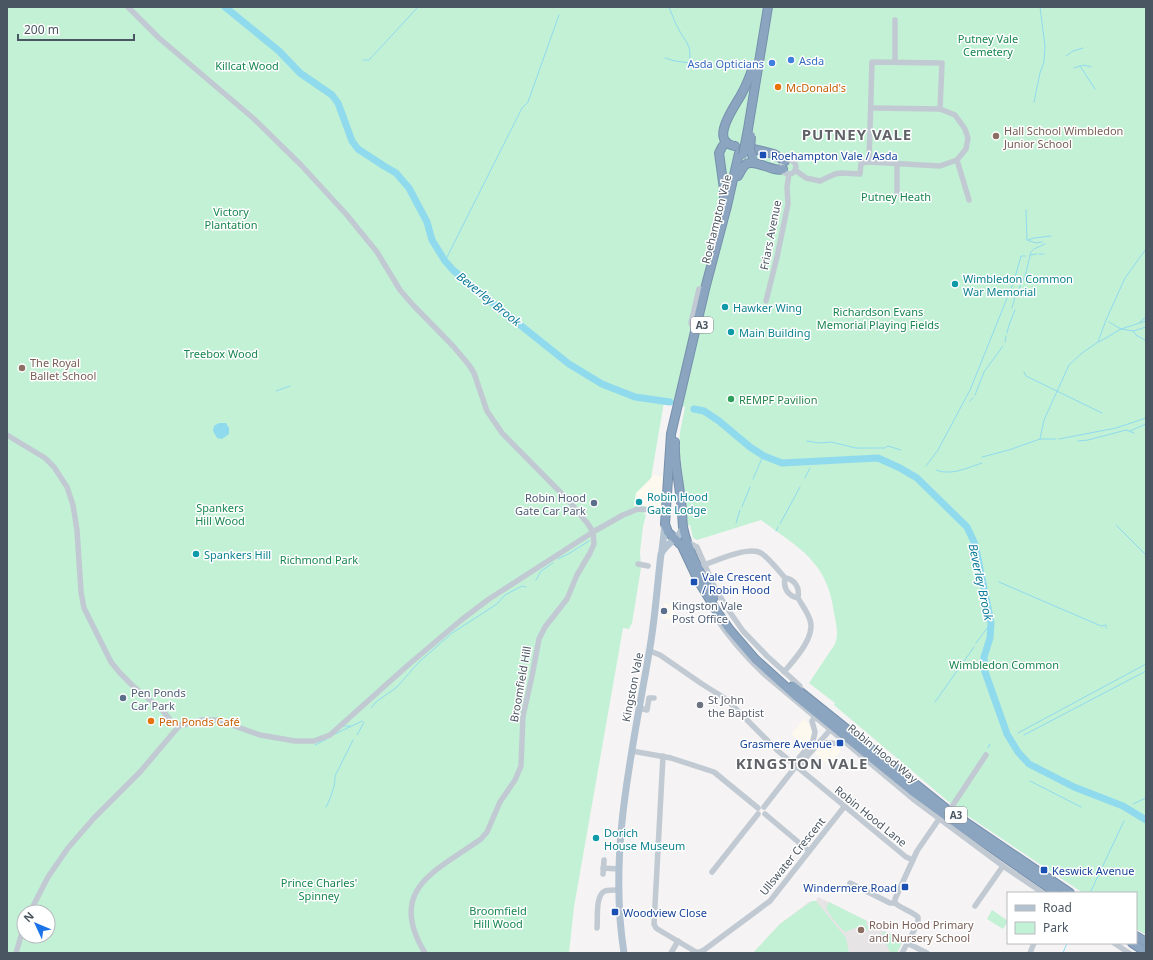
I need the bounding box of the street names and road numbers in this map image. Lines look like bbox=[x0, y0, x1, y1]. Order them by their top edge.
street label: Roehampton Vale bbox=[698, 173, 734, 265]
street label: Friars Avenue bbox=[756, 199, 784, 271]
road number: A3 bbox=[691, 317, 713, 333]
street label: Broomfield Hill bbox=[506, 645, 534, 723]
street label: Kingston Vale bbox=[618, 651, 646, 723]
street label: Robin Hood Way bbox=[845, 720, 921, 786]
street label: Robin Hood Lane bbox=[832, 782, 910, 850]
road number: A3 bbox=[945, 807, 967, 823]
street label: Ullswater Crescent bbox=[756, 814, 828, 898]

